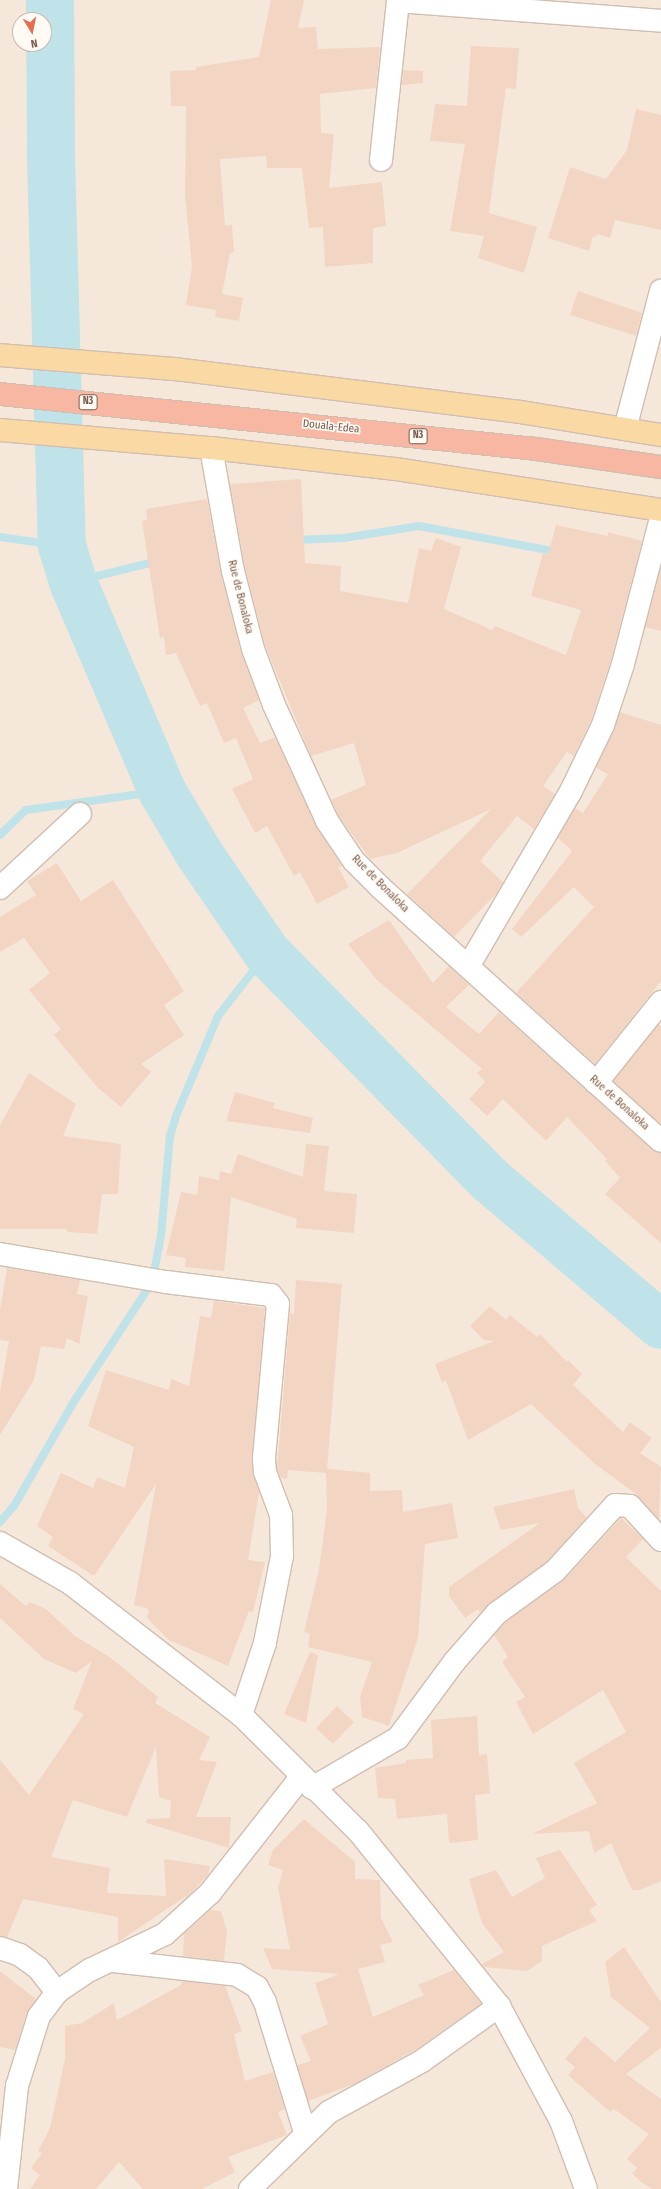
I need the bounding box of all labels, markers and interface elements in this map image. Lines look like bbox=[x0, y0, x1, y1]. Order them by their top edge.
north arrow bbox=[12, 12, 52, 52]
text: N bbox=[30, 36, 38, 50]
road number: N3 bbox=[78, 394, 98, 410]
street label: Douala-Edea bbox=[302, 417, 360, 437]
road number: N3 bbox=[408, 428, 428, 444]
street label: Rue de Bonaloka bbox=[224, 559, 256, 635]
street label: Rue de Bonaloka bbox=[349, 853, 411, 915]
street label: Rue de Bonaloka bbox=[587, 1073, 651, 1133]

